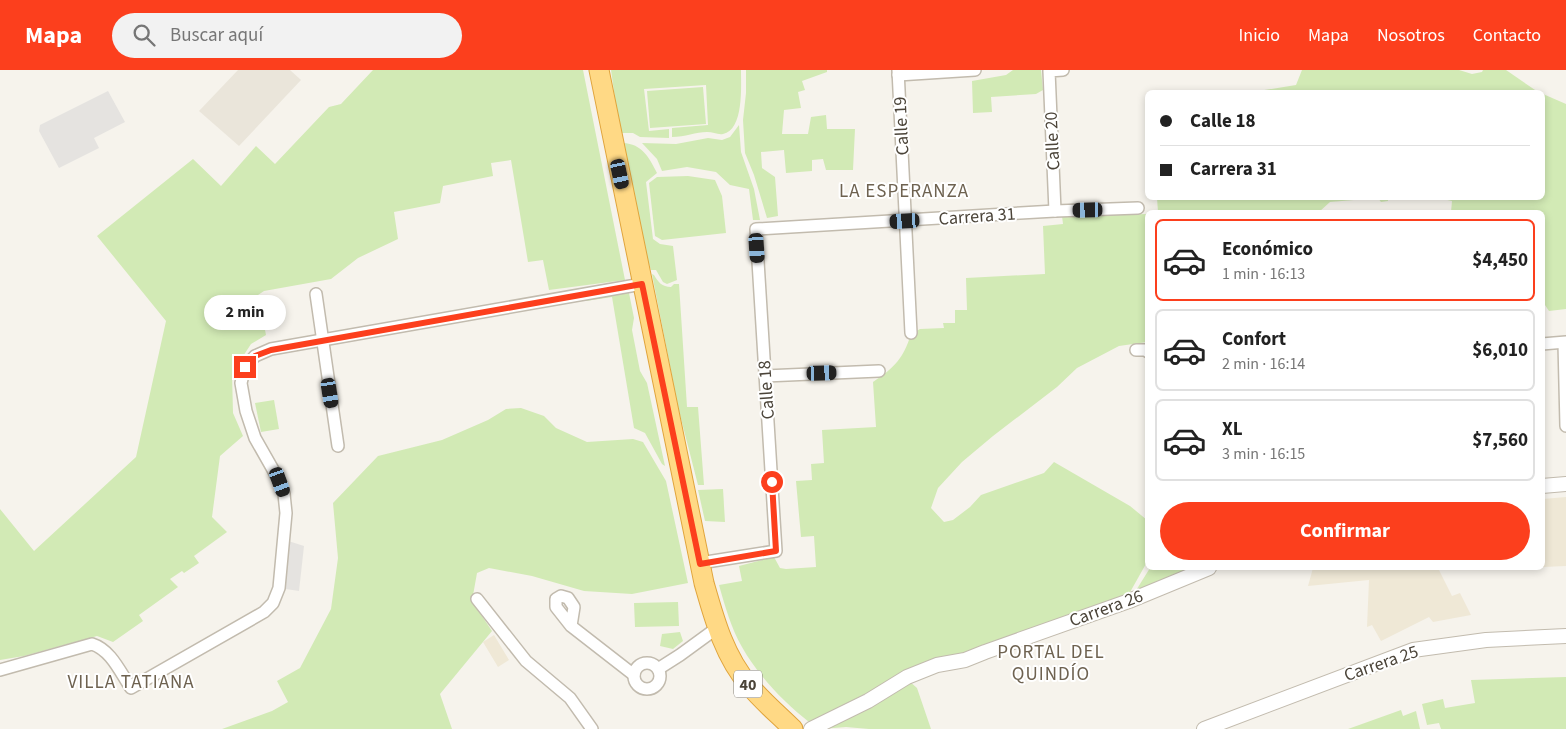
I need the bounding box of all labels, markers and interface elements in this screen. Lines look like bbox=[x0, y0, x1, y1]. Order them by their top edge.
search box bbox=[112, 13, 462, 58]
text: Mapa bbox=[25, 18, 82, 53]
icon: search bbox=[130, 21, 158, 49]
text: Buscar aquí bbox=[170, 22, 263, 49]
text: Inicio bbox=[1239, 23, 1280, 48]
text: Mapa bbox=[1308, 23, 1349, 48]
text: Nosotros bbox=[1377, 23, 1445, 48]
text: Contacto bbox=[1473, 23, 1541, 48]
street label: Calle 19 bbox=[887, 96, 916, 156]
text: Calle 18 bbox=[1190, 108, 1256, 135]
street label: Calle 20 bbox=[1038, 111, 1067, 171]
text: Carrera 31 bbox=[1190, 156, 1277, 183]
car bbox=[609, 158, 630, 190]
district label: LA ESPERANZA bbox=[839, 178, 969, 205]
street label: Carrera 31 bbox=[938, 201, 1016, 232]
car bbox=[1072, 202, 1103, 218]
car bbox=[889, 213, 920, 229]
car bbox=[748, 233, 765, 263]
text: Económico bbox=[1222, 236, 1313, 263]
icon: car bbox=[1162, 238, 1207, 283]
text: $4,450 bbox=[1472, 247, 1528, 274]
text: 1 min · 16:13 bbox=[1222, 263, 1305, 285]
callout: 2 min bbox=[204, 294, 286, 330]
text: 2 min bbox=[226, 301, 264, 323]
text: Confort bbox=[1222, 326, 1286, 353]
icon: car bbox=[1162, 328, 1207, 373]
text: $6,010 bbox=[1472, 337, 1528, 364]
text: 2 min · 16:14 bbox=[1222, 353, 1305, 375]
route end bbox=[234, 356, 256, 378]
street label: Calle 18 bbox=[752, 360, 781, 420]
car bbox=[806, 365, 837, 381]
car bbox=[320, 377, 339, 409]
text: XL bbox=[1222, 416, 1243, 443]
icon: car bbox=[1162, 418, 1207, 463]
text: $7,560 bbox=[1472, 427, 1528, 454]
text: 3 min · 16:15 bbox=[1222, 443, 1305, 465]
car bbox=[267, 465, 292, 499]
route start bbox=[761, 471, 783, 493]
button: Confirmar bbox=[1160, 502, 1530, 560]
street label: Carrera 26 bbox=[1066, 584, 1147, 633]
district label: PORTAL DEL QUINDÍO bbox=[997, 639, 1105, 688]
street label: Carrera 25 bbox=[1341, 639, 1422, 688]
district label: VILLA TATIANA bbox=[67, 669, 195, 696]
road number: 40 bbox=[734, 670, 762, 698]

